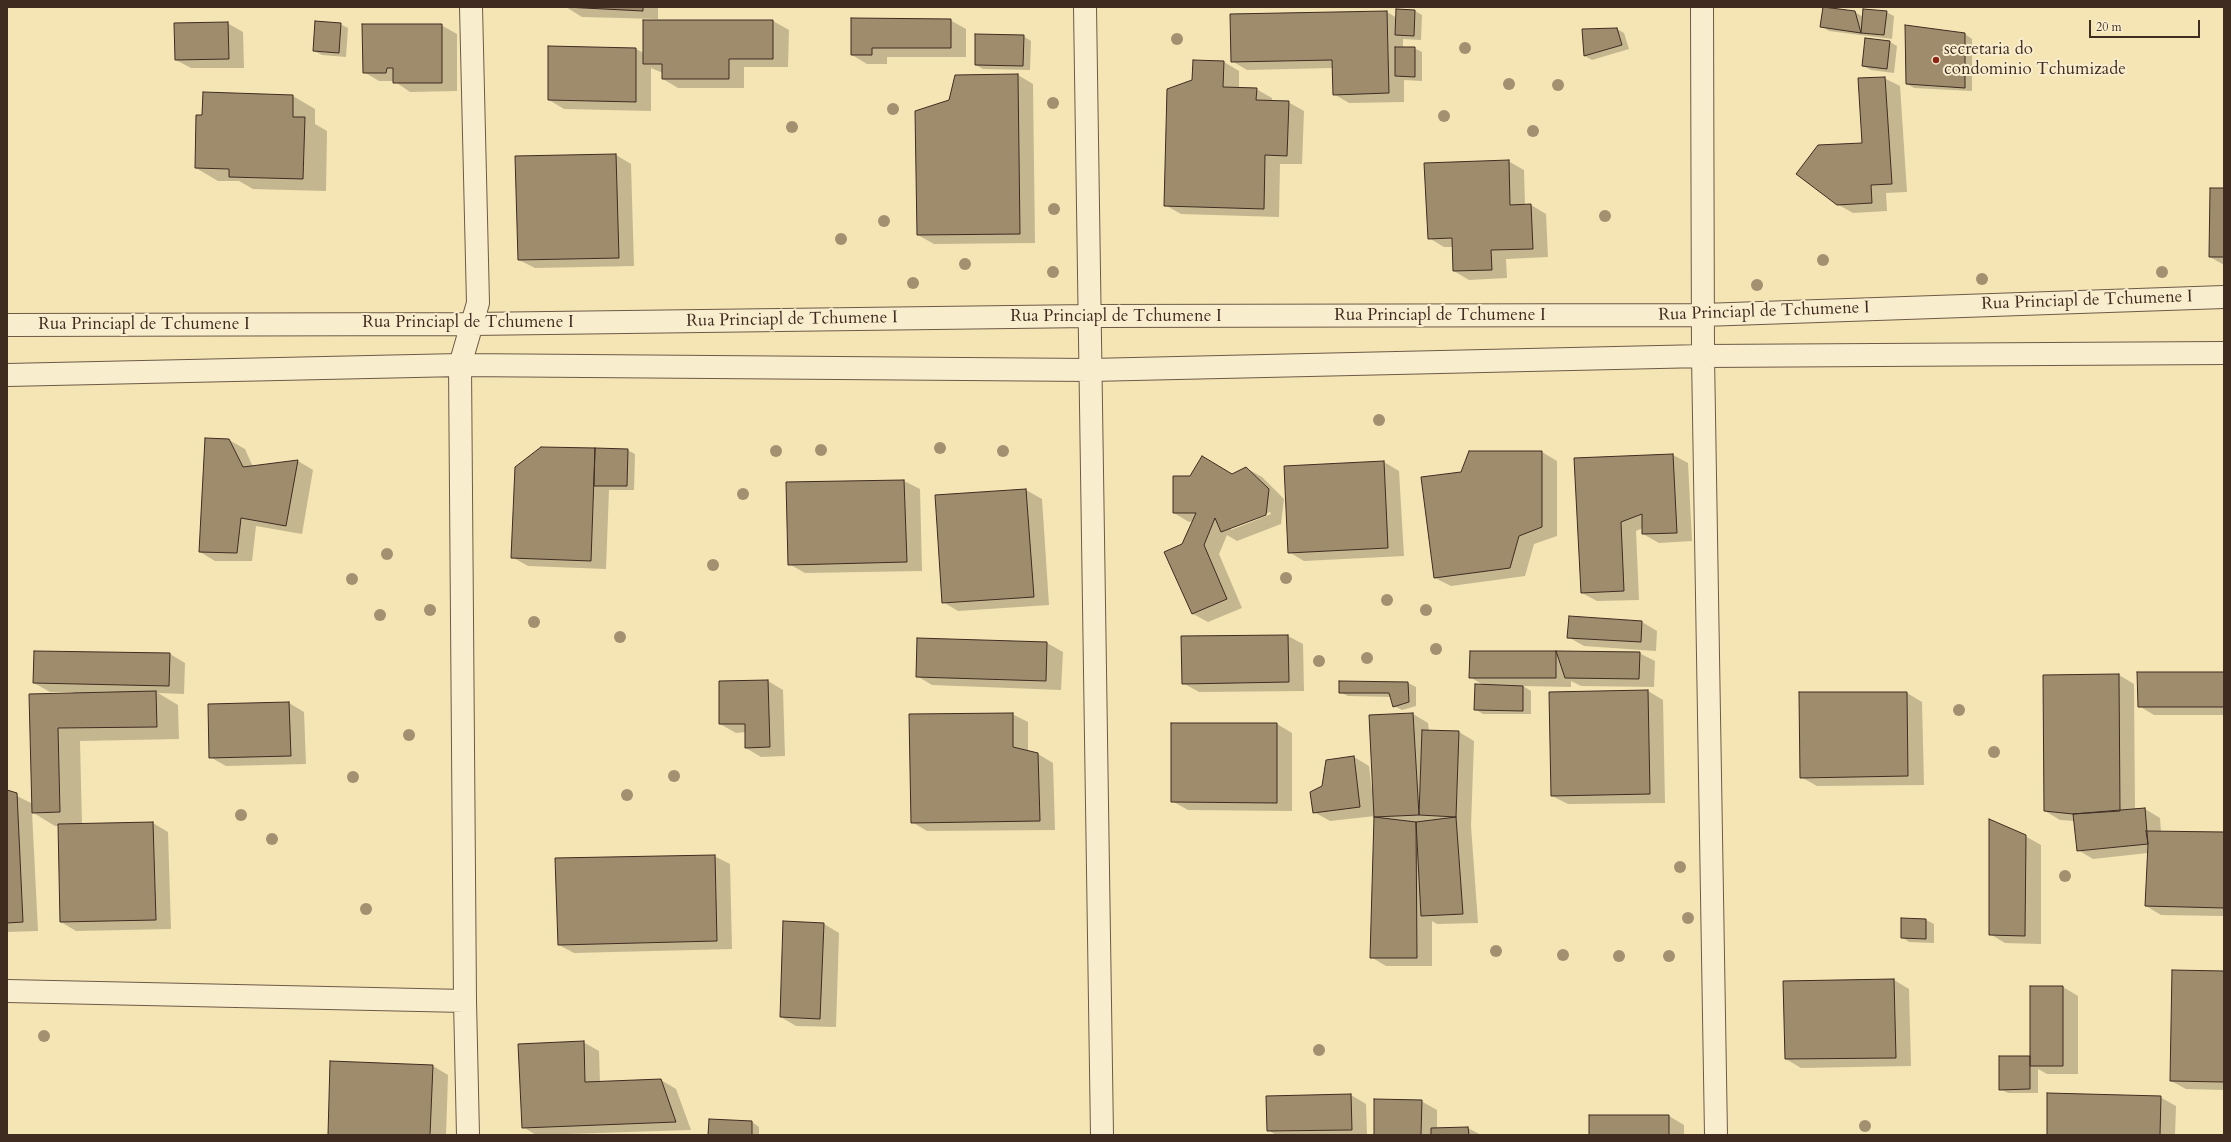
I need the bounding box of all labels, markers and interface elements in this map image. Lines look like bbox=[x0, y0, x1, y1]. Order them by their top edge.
scale bar bbox=[2091, 12, 2202, 38]
text: 20 m bbox=[2096, 19, 2122, 35]
place label: secretaria do condominio Tchumizade bbox=[1944, 40, 2126, 80]
marker: secretaria do condominio Tchumizade bbox=[1931, 55, 1941, 65]
street label: Rua Princiapl de Tchumene I bbox=[1981, 287, 2193, 315]
street label: Rua Princiapl de Tchumene I bbox=[1658, 298, 1870, 326]
street label: Rua Princiapl de Tchumene I bbox=[1334, 306, 1546, 326]
street label: Rua Princiapl de Tchumene I bbox=[1010, 307, 1222, 327]
street label: Rua Princiapl de Tchumene I bbox=[686, 308, 898, 332]
street label: Rua Princiapl de Tchumene I bbox=[362, 313, 574, 333]
street label: Rua Princiapl de Tchumene I bbox=[38, 315, 250, 335]

